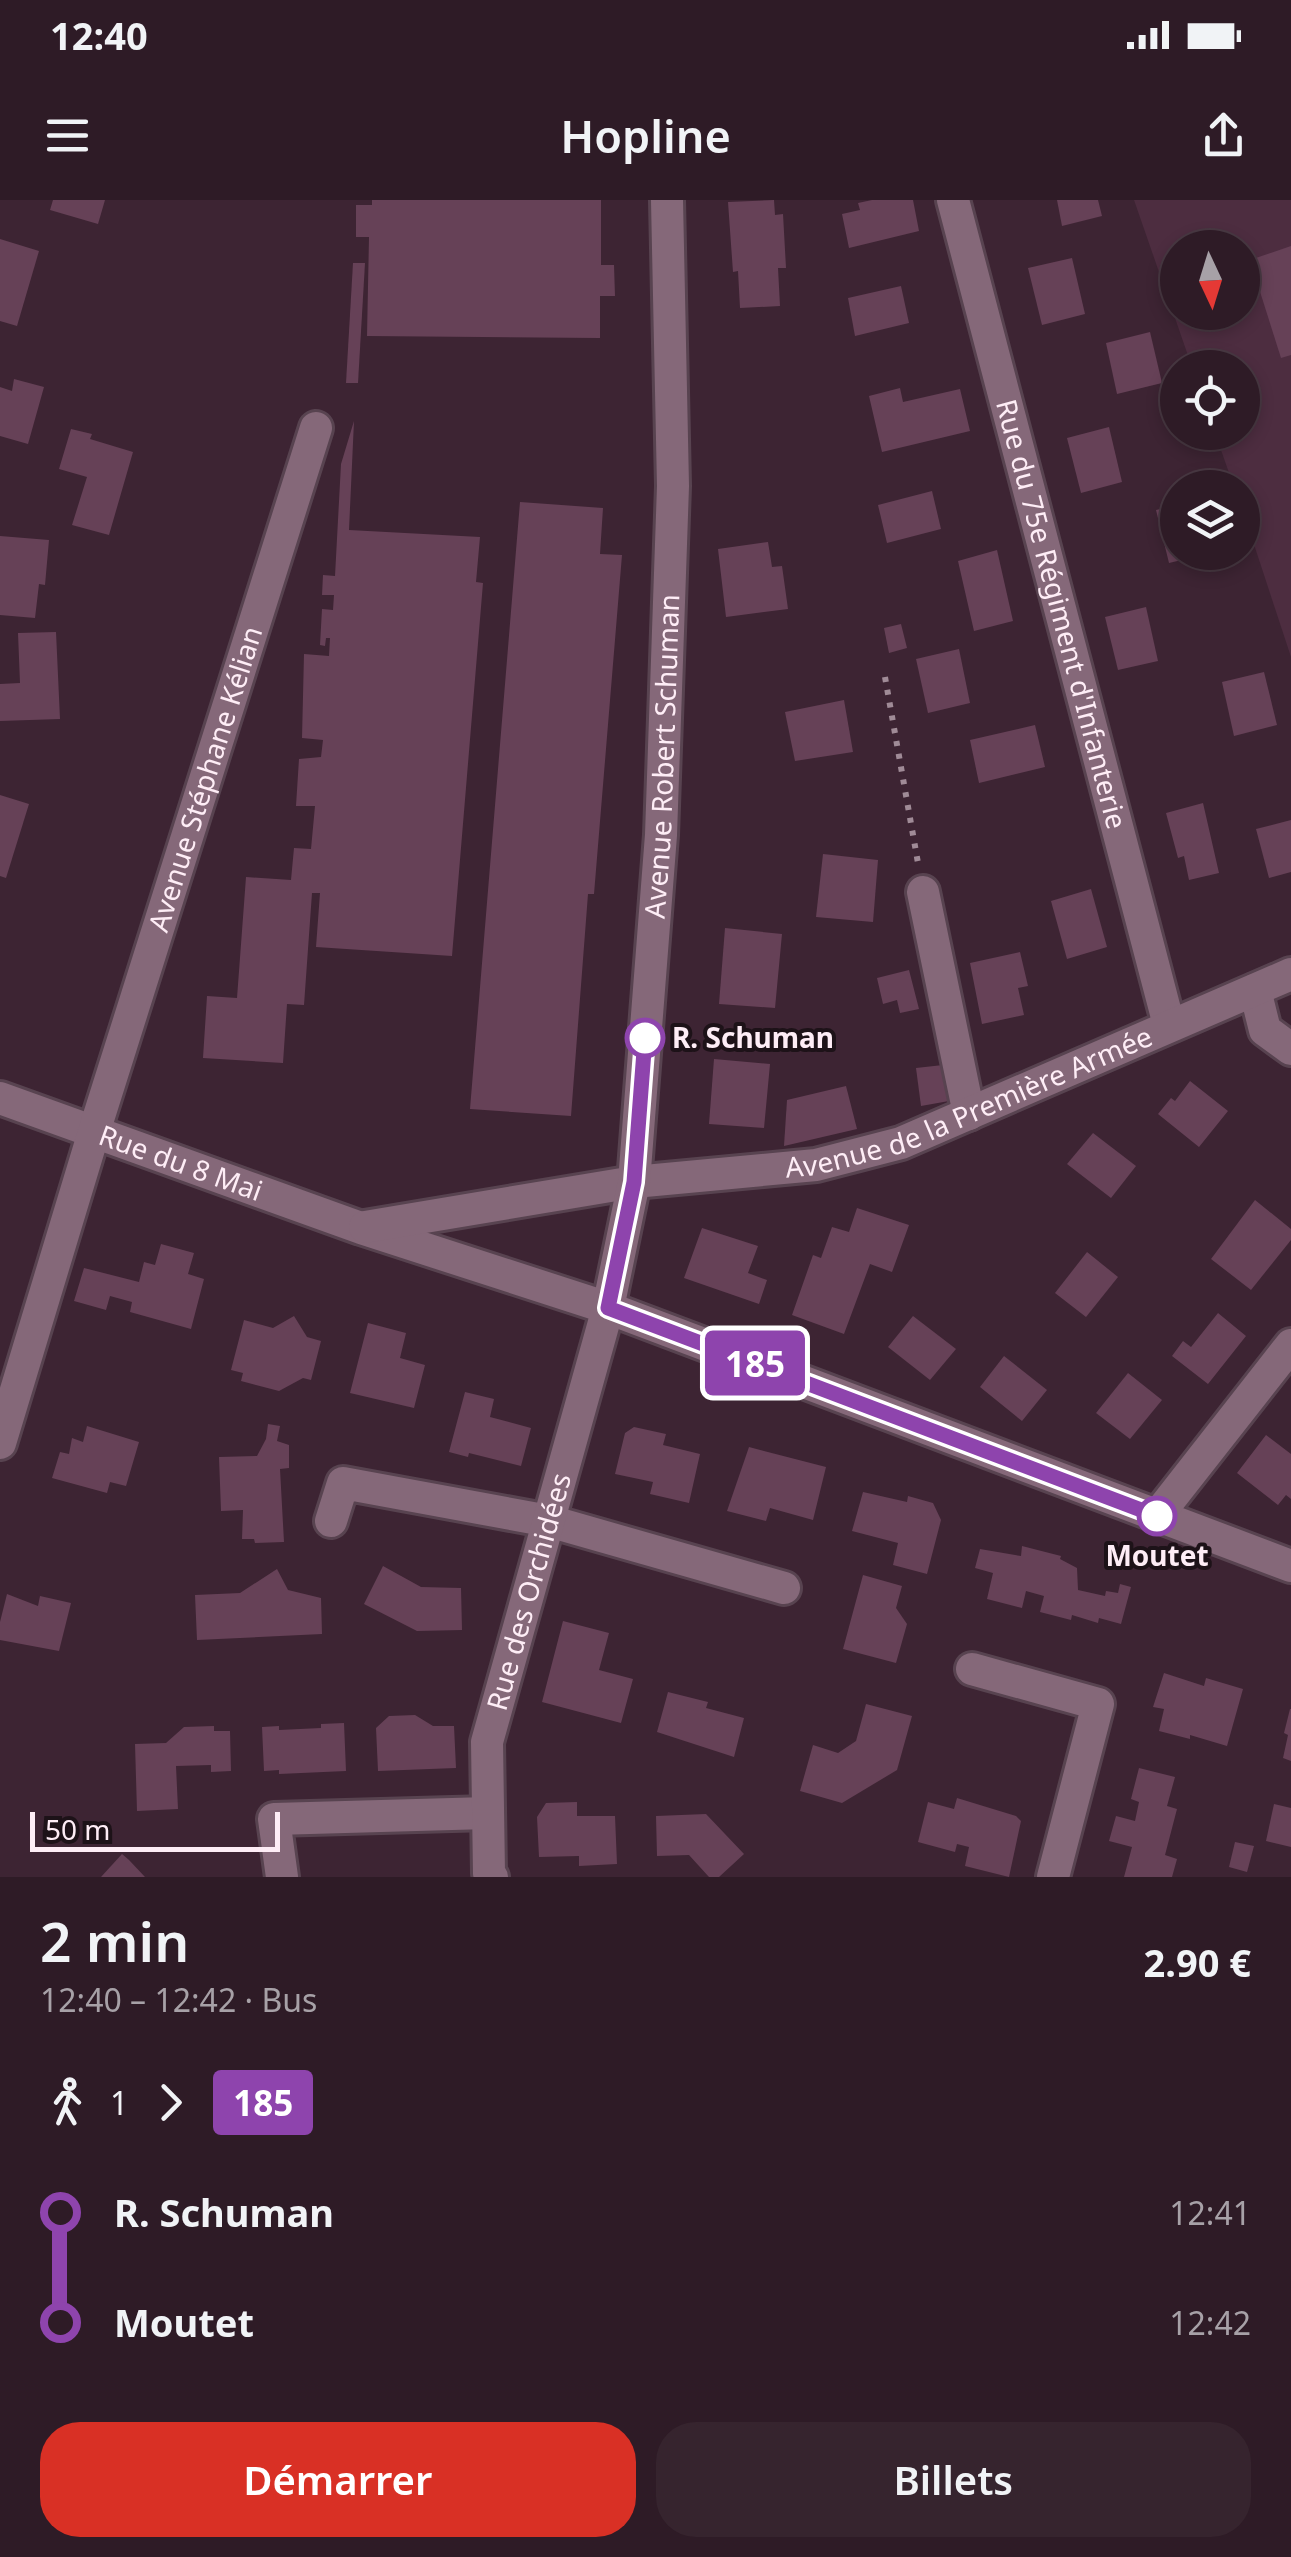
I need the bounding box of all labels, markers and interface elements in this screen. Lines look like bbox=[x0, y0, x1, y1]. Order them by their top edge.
text: 12:40 bbox=[50, 9, 148, 61]
text: Hopline bbox=[560, 105, 731, 166]
icon: menu bbox=[40, 108, 95, 163]
icon: share bbox=[1196, 108, 1251, 163]
north arrow bbox=[1160, 230, 1260, 330]
map controls bbox=[1160, 230, 1260, 570]
button: locate bbox=[1160, 350, 1260, 450]
street label: Rue du 75e Régiment d'Infanterie bbox=[988, 395, 1137, 833]
button: layers bbox=[1160, 470, 1260, 570]
street label: Avenue Robert Schuman bbox=[635, 593, 687, 920]
street label: Avenue Stéphane Kélian bbox=[138, 621, 270, 936]
street label: Avenue de la Première Armée bbox=[783, 1017, 1158, 1186]
place label: R. Schuman bbox=[672, 1018, 834, 1056]
marker: R. Schuman bbox=[626, 1019, 664, 1057]
street label: Rue du 8 Mai bbox=[94, 1115, 268, 1209]
line badge: 185 bbox=[698, 1330, 812, 1396]
text: 185 bbox=[725, 1340, 785, 1387]
street label: Rue des Orchidées bbox=[477, 1469, 579, 1714]
marker: Moutet bbox=[1138, 1497, 1176, 1535]
place label: Moutet bbox=[1105, 1536, 1209, 1574]
scale bar bbox=[30, 1807, 280, 1852]
text: 50 m bbox=[45, 1810, 111, 1848]
text: 2 min bbox=[40, 1903, 189, 1978]
text: 2.90 € bbox=[1143, 1936, 1251, 1988]
text: 12:40 – 12:42 · Bus bbox=[40, 1978, 317, 2021]
icon: walk bbox=[40, 2075, 95, 2130]
icon: forward bbox=[143, 2075, 198, 2130]
text: 185 bbox=[233, 2079, 293, 2126]
text: 1 bbox=[110, 2081, 128, 2124]
text: R. Schuman bbox=[114, 2186, 334, 2238]
text: 12:41 bbox=[1169, 2191, 1251, 2234]
text: Moutet bbox=[114, 2296, 254, 2348]
text: 12:42 bbox=[1169, 2301, 1251, 2344]
button: Démarrer bbox=[40, 2422, 636, 2537]
button: Billets bbox=[656, 2422, 1251, 2537]

